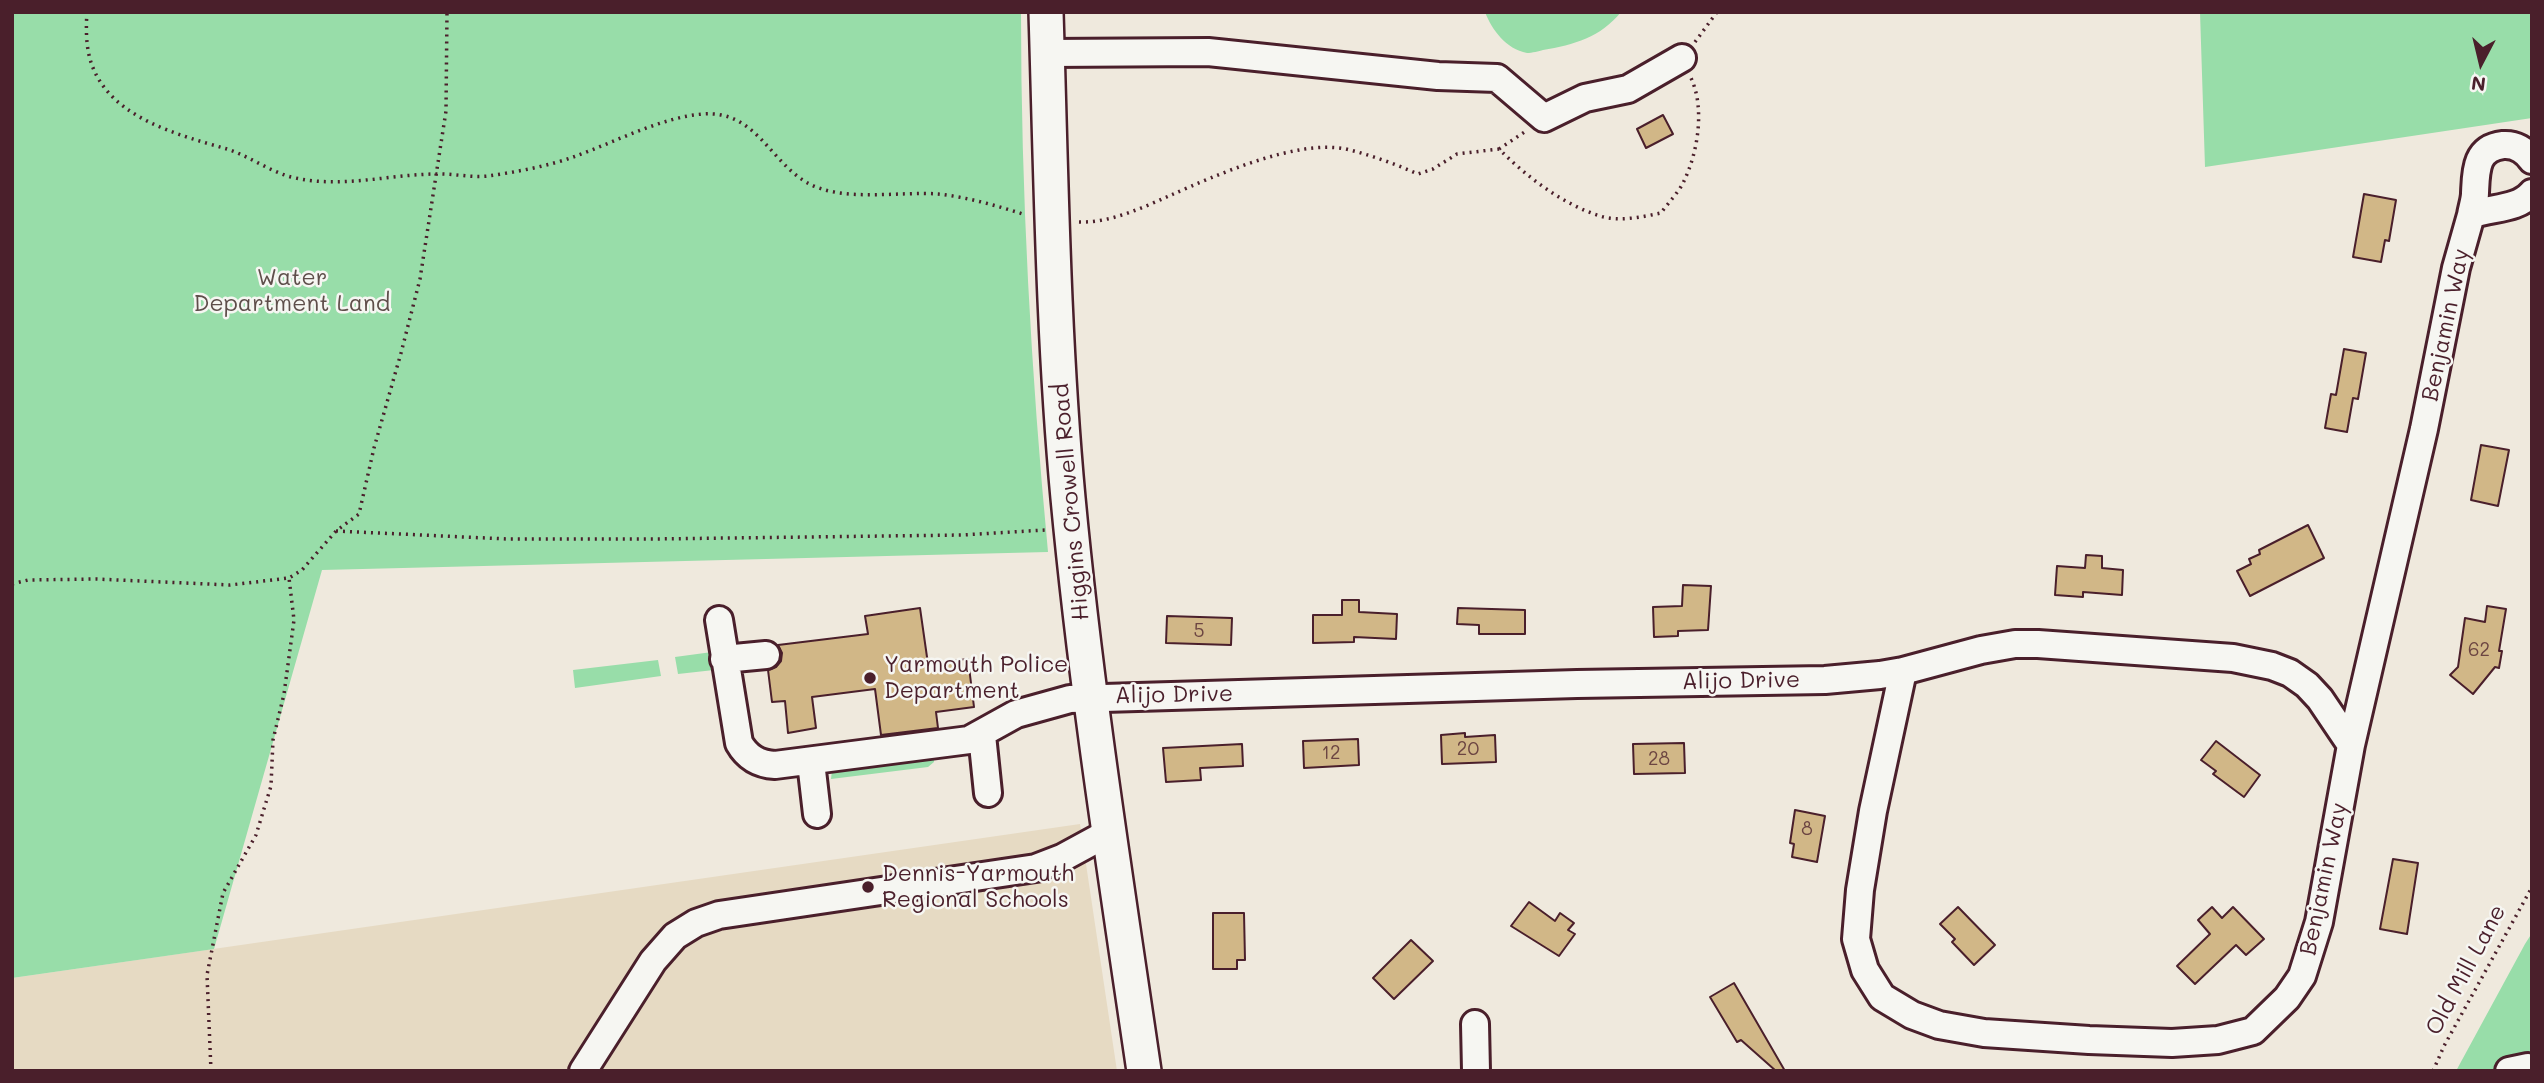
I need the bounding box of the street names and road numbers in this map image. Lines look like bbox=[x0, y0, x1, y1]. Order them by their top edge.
street label: Benjamin Way bbox=[2416, 246, 2476, 404]
street label: Higgins Crowell Road bbox=[1047, 382, 1095, 622]
street label: Alijo Drive bbox=[1682, 666, 1800, 696]
street label: Alijo Drive bbox=[1115, 680, 1233, 710]
street label: Benjamin Way bbox=[2294, 800, 2354, 958]
street label: Old Mill Lane bbox=[2420, 900, 2512, 1040]

